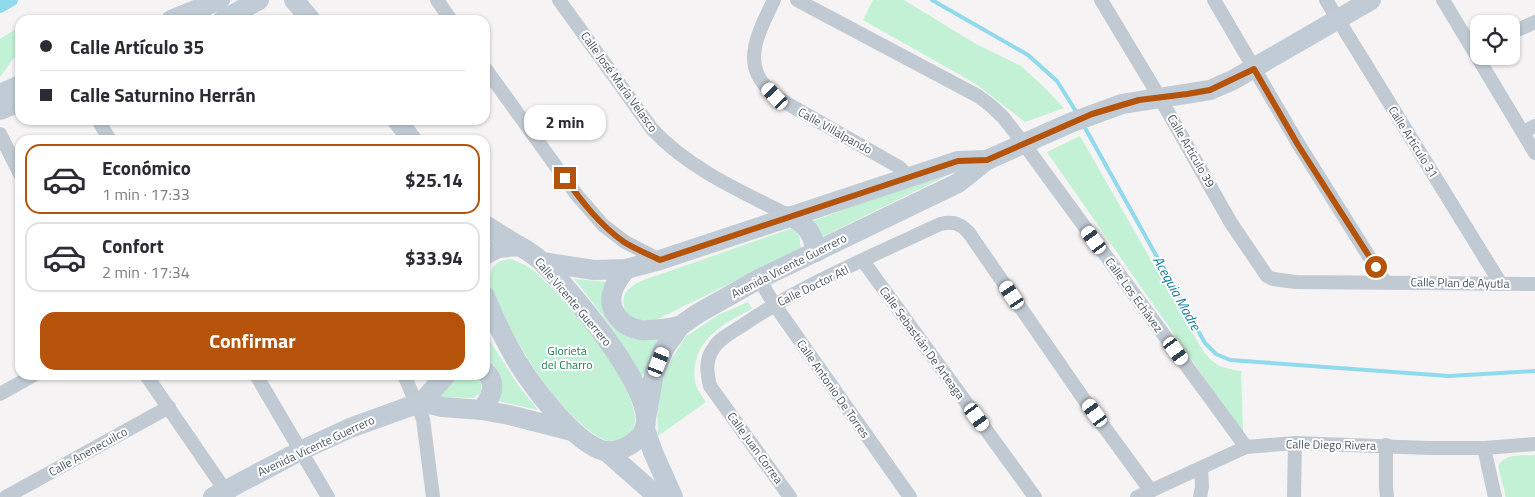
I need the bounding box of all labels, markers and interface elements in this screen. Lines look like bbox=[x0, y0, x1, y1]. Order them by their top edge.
map controls bbox=[1470, 15, 1520, 65]
button: locate bbox=[1470, 15, 1520, 65]
street label: Calle José María Velasco bbox=[576, 27, 663, 136]
text: Calle Artículo 35 bbox=[70, 32, 204, 61]
text: Calle Saturnino Herrán bbox=[70, 80, 256, 109]
car bbox=[759, 80, 790, 112]
street label: Calle Villalpando bbox=[795, 102, 876, 159]
street label: Calle Artículo 31 bbox=[1384, 102, 1443, 181]
callout: 2 min bbox=[524, 106, 606, 140]
text: 2 min bbox=[546, 110, 584, 134]
street label: Calle Artículo 39 bbox=[1163, 111, 1220, 191]
text: Económico bbox=[102, 153, 191, 182]
icon: car bbox=[42, 157, 87, 202]
text: $25.14 bbox=[405, 165, 463, 194]
route end bbox=[554, 167, 576, 189]
text: 1 min · 17:33 bbox=[102, 182, 190, 206]
car bbox=[1079, 223, 1108, 257]
street label: Avenida Vicente Guerrero bbox=[728, 228, 850, 303]
text: Confort bbox=[102, 231, 164, 260]
icon: car bbox=[42, 235, 87, 280]
text: $33.94 bbox=[405, 243, 463, 272]
water label: Acequia Madre bbox=[1148, 252, 1207, 335]
street label: Calle Vicente Guerrero bbox=[530, 253, 616, 350]
street label: Calle Los Echávez bbox=[1101, 253, 1168, 336]
route start bbox=[1365, 256, 1387, 278]
text: 2 min · 17:34 bbox=[102, 260, 190, 284]
street label: Calle Doctor Atl bbox=[774, 260, 852, 311]
street label: Calle Plan de Ayutla bbox=[1410, 272, 1510, 293]
car bbox=[997, 278, 1026, 312]
street label: Calle Sebastián De Arteaga bbox=[875, 282, 970, 403]
button: Confirmar bbox=[40, 312, 465, 370]
car bbox=[1161, 334, 1190, 368]
street label: Calle Antonio De Torres bbox=[792, 335, 875, 442]
park label: Glorieta del Charro bbox=[541, 341, 593, 374]
car bbox=[646, 345, 671, 379]
car bbox=[1080, 396, 1109, 430]
car bbox=[962, 400, 991, 434]
street label: Calle Juan Correa bbox=[723, 408, 788, 488]
street label: Avenida Vicente Guerrero bbox=[254, 410, 378, 481]
street label: Calle Anenecuilco bbox=[45, 422, 131, 481]
street label: Calle Diego Rivera bbox=[1286, 434, 1376, 455]

